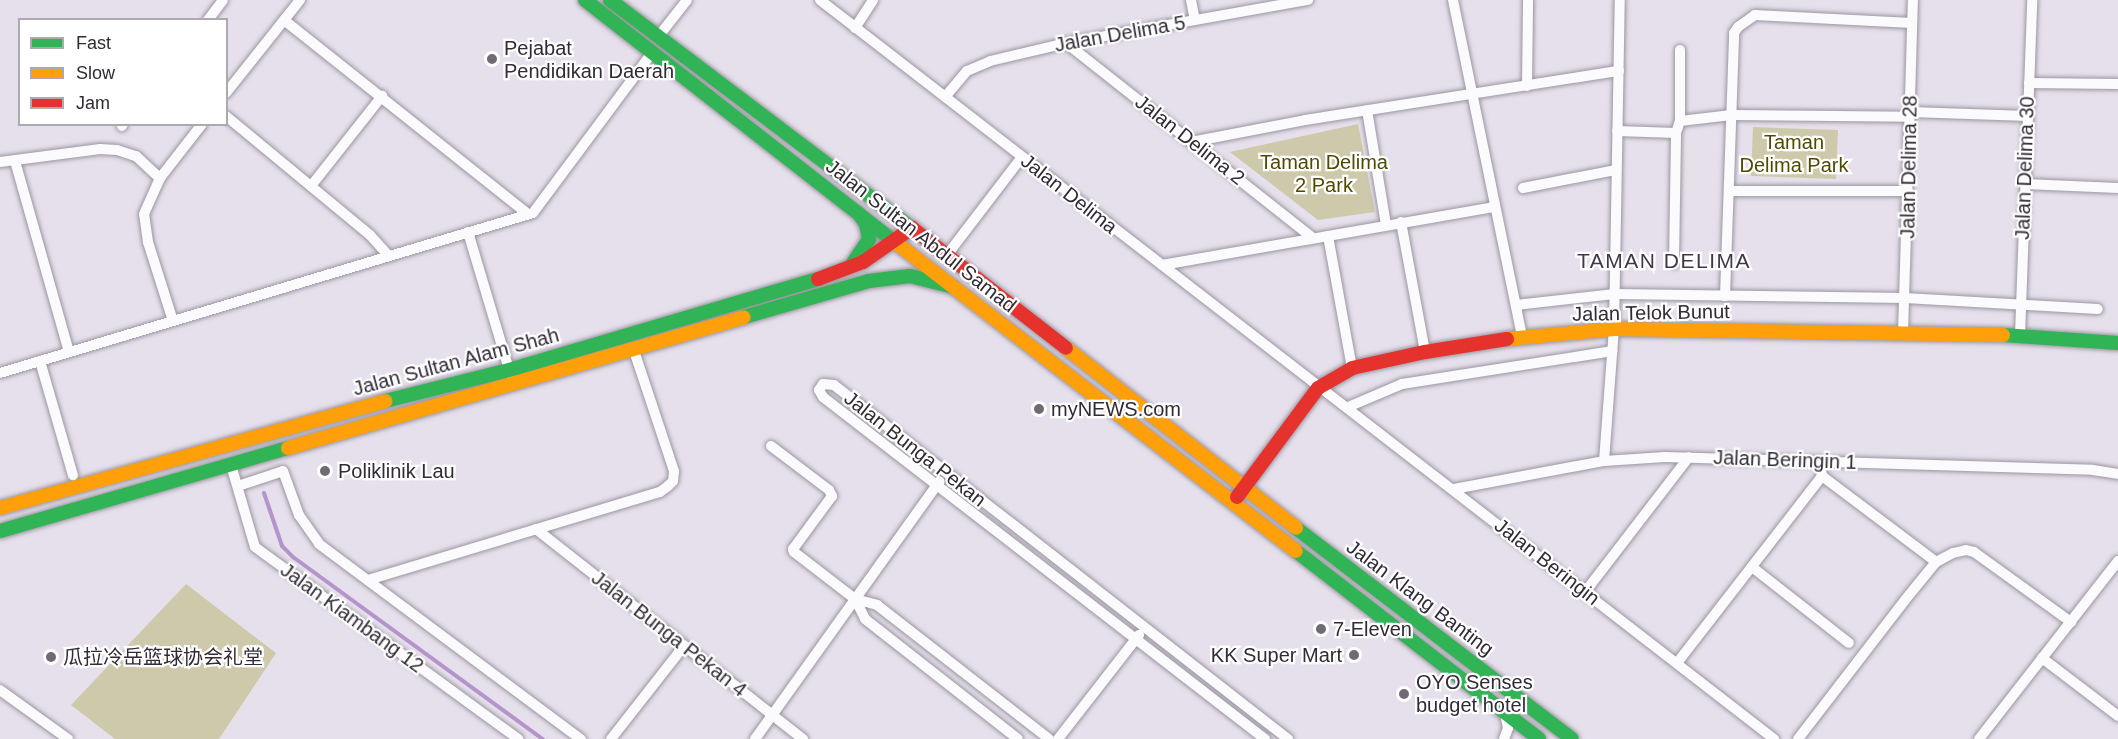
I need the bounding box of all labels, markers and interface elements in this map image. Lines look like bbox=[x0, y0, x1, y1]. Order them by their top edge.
street label: Jalan Delima 5 bbox=[1053, 11, 1187, 57]
legend bbox=[18, 18, 228, 126]
text: Fast bbox=[76, 33, 111, 53]
place label: Pejabat Pendidikan Daerah bbox=[504, 36, 674, 83]
marker: Pejabat Pendidikan Daerah bbox=[485, 52, 499, 66]
text: Slow bbox=[76, 63, 115, 83]
street label: Jalan Delima 2 bbox=[1130, 90, 1250, 190]
text: Jam bbox=[76, 93, 110, 113]
street label: Jalan Delima 28 bbox=[1896, 95, 1922, 239]
street label: Jalan Delima 30 bbox=[2011, 96, 2039, 240]
park label: Taman Delima Park bbox=[1740, 130, 1848, 177]
street label: Jalan Delima bbox=[1016, 149, 1122, 239]
park label: Taman Delima 2 Park bbox=[1260, 150, 1388, 197]
street label: Jalan Sultan Abdul Samad bbox=[821, 154, 1021, 318]
district label: TAMAN DELIMA bbox=[1577, 248, 1751, 274]
street label: Jalan Telok Bunut bbox=[1572, 300, 1730, 326]
street label: Jalan Sultan Alam Shah bbox=[350, 323, 562, 401]
street label: Jalan Bunga Pekan bbox=[839, 386, 991, 512]
place label: myNEWS.com bbox=[1051, 397, 1181, 421]
marker: myNEWS.com bbox=[1032, 402, 1046, 416]
street label: Jalan Beringin 1 bbox=[1713, 446, 1857, 474]
place label: Poliklinik Lau bbox=[338, 459, 455, 483]
marker: Poliklinik Lau bbox=[316, 462, 334, 480]
street label: Jalan Beringin bbox=[1490, 514, 1604, 610]
street label: Jalan Klang Banting bbox=[1342, 535, 1498, 661]
street label: Jalan Kiambang 12 bbox=[276, 558, 428, 678]
street label: Jalan Bunga Pekan 4 bbox=[587, 566, 751, 702]
place label: 7-Eleven bbox=[1333, 617, 1412, 641]
marker: 7-Eleven bbox=[1314, 622, 1328, 636]
place label: KK Super Mart bbox=[1211, 643, 1342, 667]
place label: 瓜拉冷岳篮球协会礼堂 bbox=[63, 645, 263, 669]
marker: KK Super Mart bbox=[1347, 648, 1361, 662]
marker: 瓜拉冷岳篮球协会礼堂 bbox=[44, 650, 58, 664]
place label: OYO Senses budget hotel bbox=[1416, 670, 1533, 717]
marker: OYO Senses budget hotel bbox=[1397, 687, 1411, 701]

